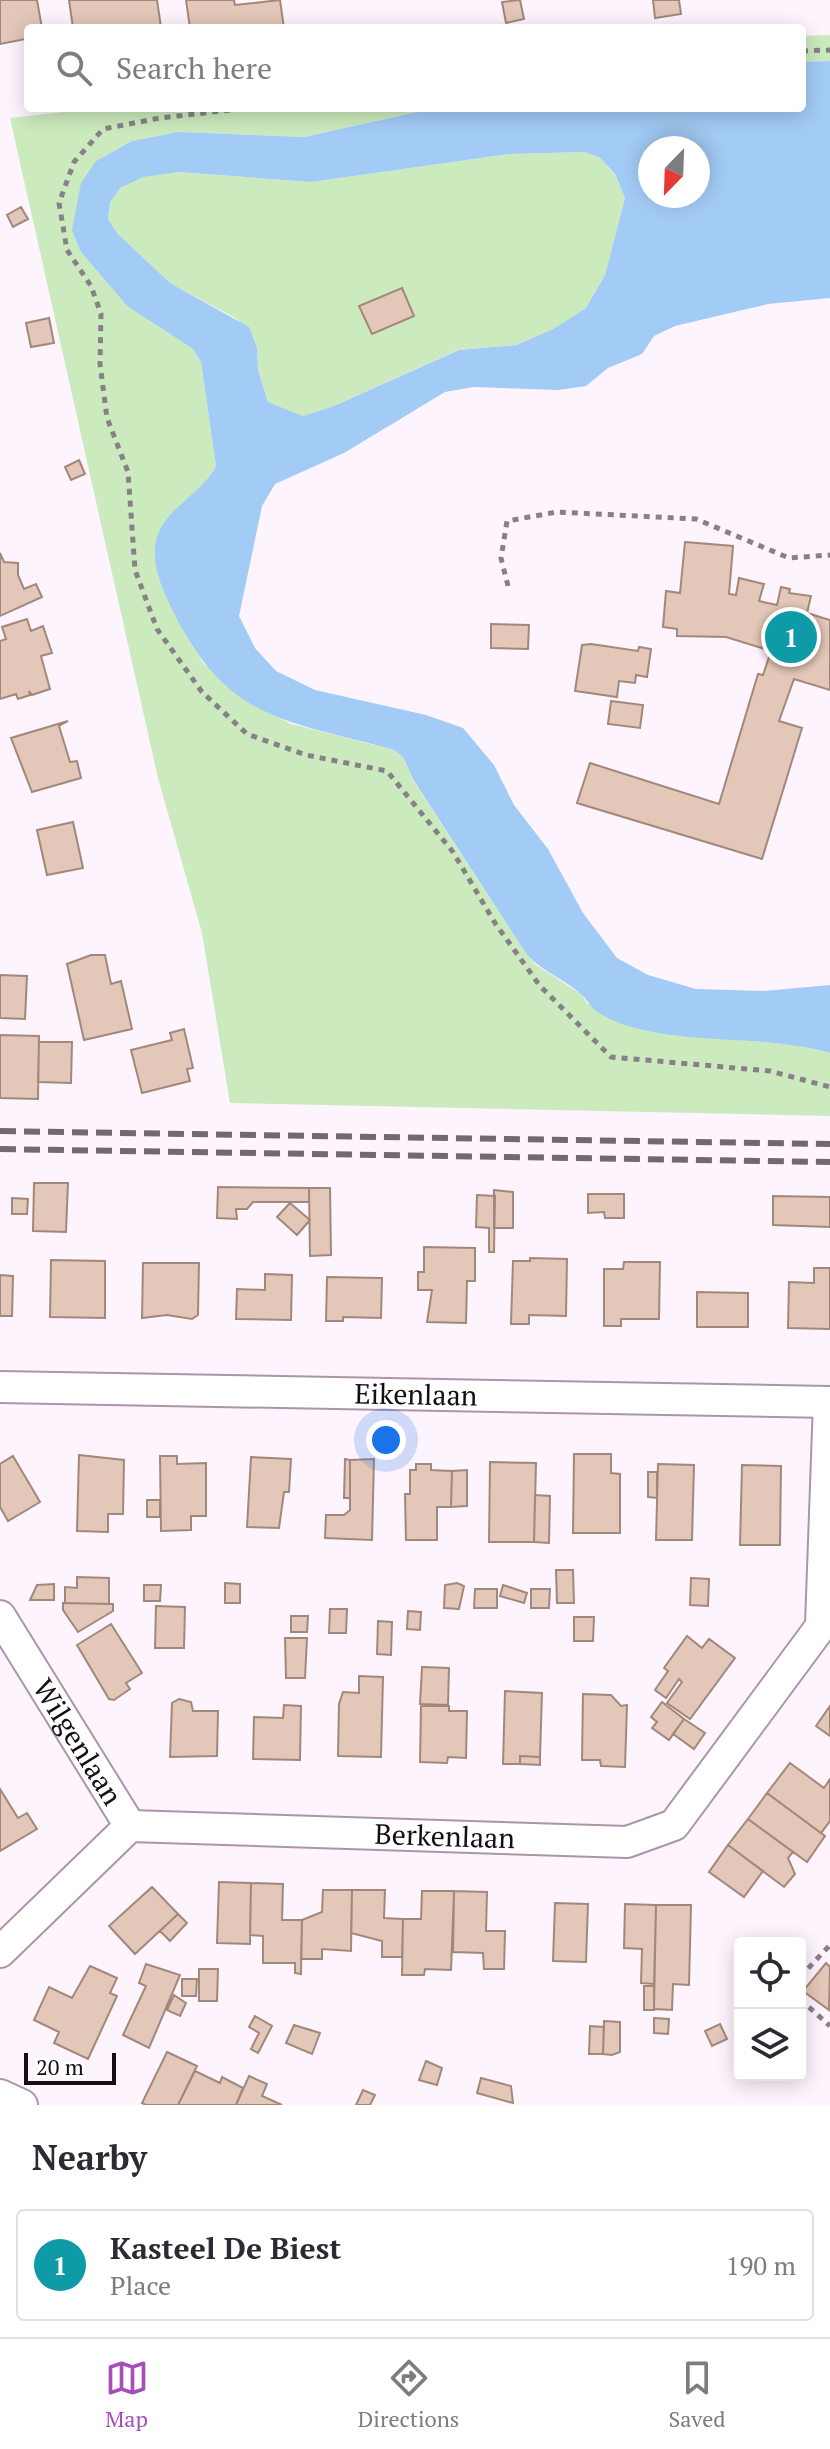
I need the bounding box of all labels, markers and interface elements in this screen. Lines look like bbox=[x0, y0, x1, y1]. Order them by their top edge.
search box bbox=[24, 24, 806, 112]
icon: search bbox=[52, 46, 96, 90]
text: Search here bbox=[116, 48, 272, 88]
north arrow bbox=[638, 136, 710, 208]
pin: 1 bbox=[765, 607, 817, 667]
street label: Eikenlaan bbox=[354, 1374, 478, 1414]
your location bbox=[366, 1420, 406, 1460]
street label: Wilgenlaan bbox=[25, 1672, 132, 1812]
street label: Berkenlaan bbox=[374, 1815, 516, 1856]
map controls bbox=[734, 1937, 806, 2081]
button: locate bbox=[734, 1937, 806, 2009]
button: layers bbox=[734, 2009, 806, 2081]
scale bar bbox=[24, 2049, 116, 2085]
text: 20 m bbox=[36, 2052, 84, 2081]
text: Nearby bbox=[32, 2135, 147, 2180]
text: Kasteel De Biest bbox=[110, 2228, 341, 2268]
text: 1 bbox=[53, 2248, 67, 2282]
text: 190 m bbox=[726, 2248, 796, 2282]
text: Place bbox=[110, 2268, 171, 2302]
tab: Map bbox=[105, 2356, 149, 2433]
tab: Directions bbox=[358, 2356, 459, 2433]
tab: Saved bbox=[668, 2356, 725, 2433]

